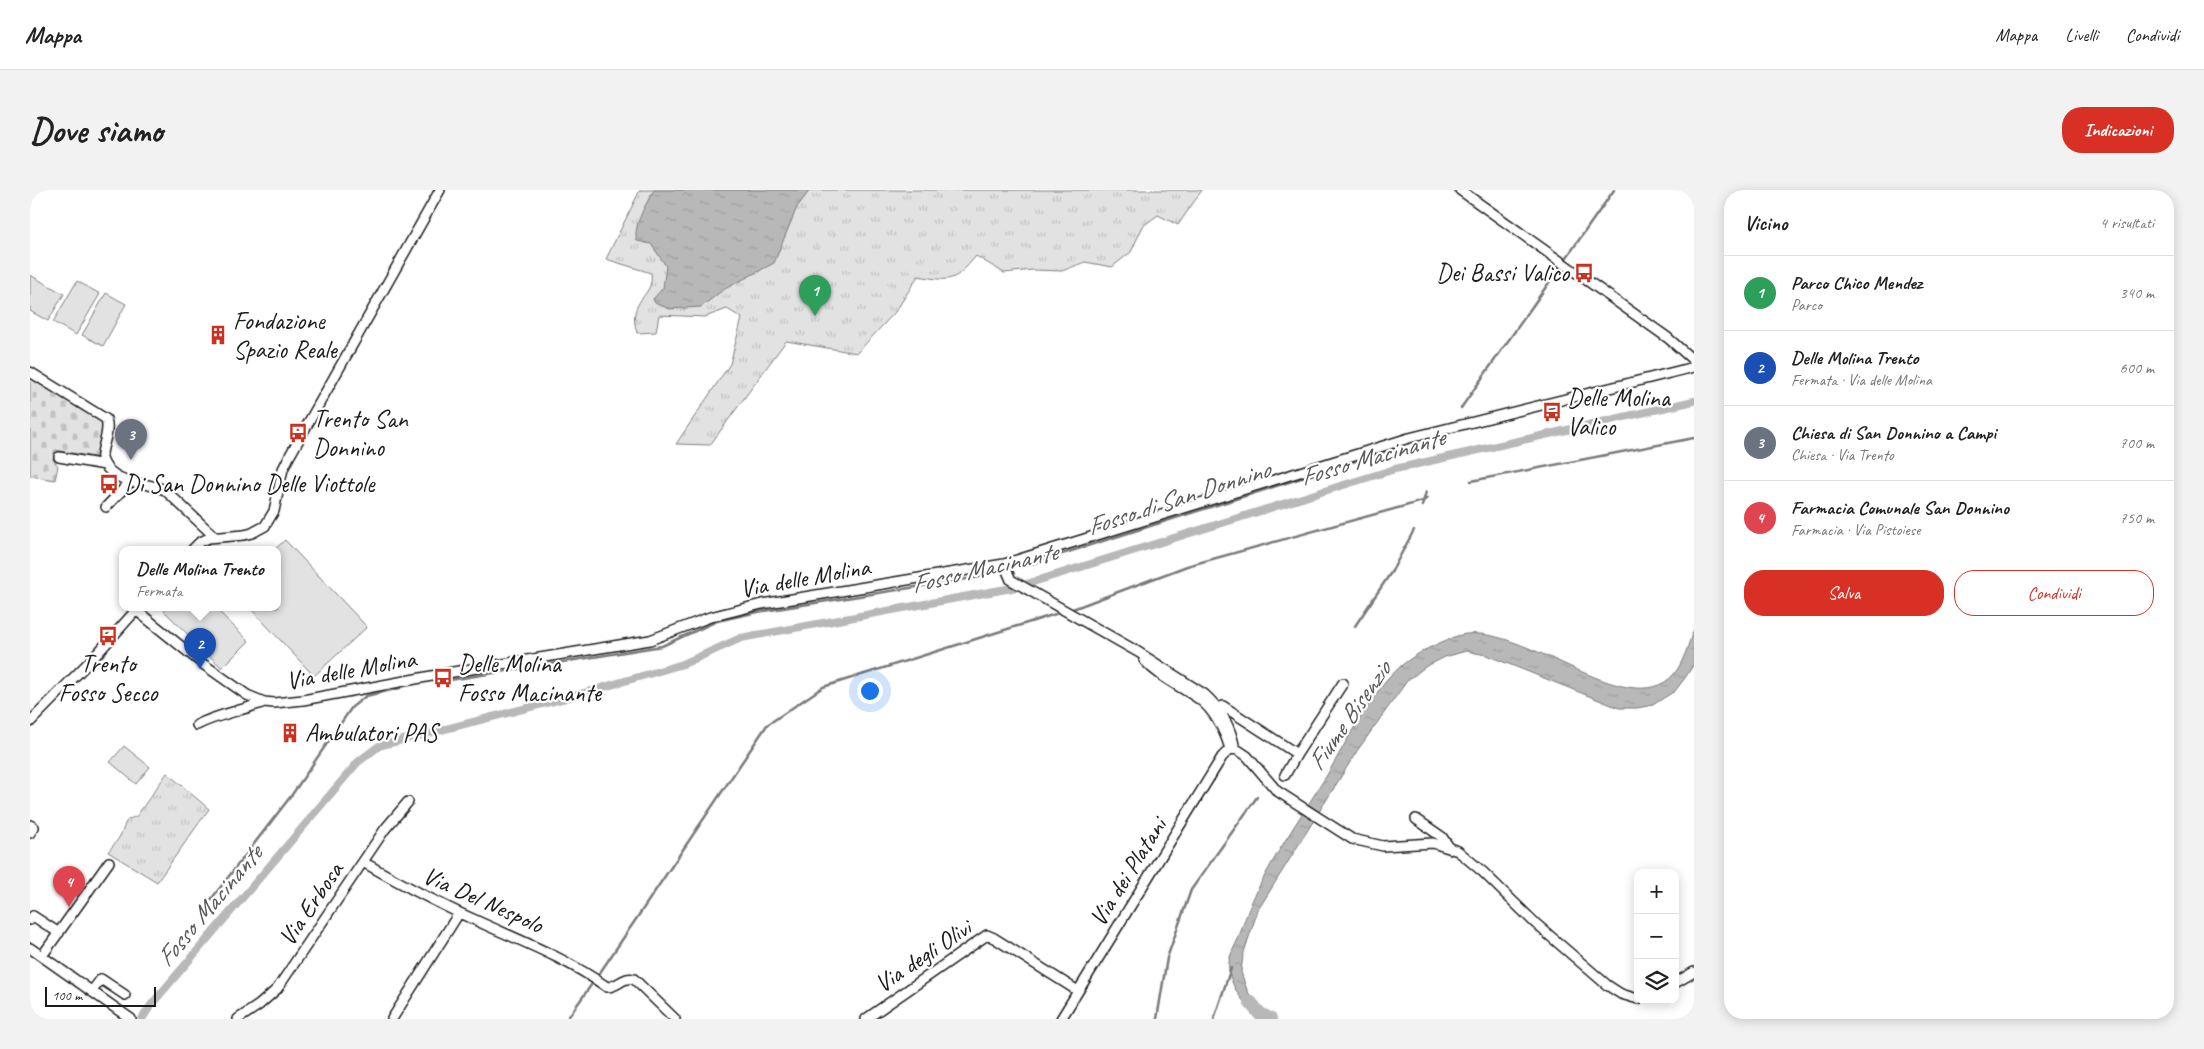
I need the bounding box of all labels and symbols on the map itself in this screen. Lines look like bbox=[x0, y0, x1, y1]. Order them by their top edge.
place label: Dei Bassi Valico bbox=[1436, 257, 1570, 289]
bus stop icon: Dei Bassi Valico bbox=[1573, 262, 1595, 284]
pin: 1 bbox=[799, 275, 831, 316]
place label: Fondazione Spazio Reale bbox=[233, 305, 339, 366]
building icon: Fondazione Spazio Reale bbox=[207, 324, 229, 346]
place label: Delle Molina Valico bbox=[1567, 382, 1672, 443]
bus stop icon: Delle Molina Valico bbox=[1541, 401, 1563, 423]
place label: Trento San Donnino bbox=[313, 403, 408, 464]
pin: 3 bbox=[115, 419, 147, 460]
water label: Fosso Macinante bbox=[1296, 420, 1451, 493]
bus stop icon: Trento San Donnino bbox=[287, 422, 309, 444]
water label: Fosso di San Donnino bbox=[1082, 452, 1277, 543]
place label: Di San Donnino Delle Viottole bbox=[124, 468, 376, 500]
bus stop icon: Di San Donnino Delle Viottole bbox=[98, 473, 120, 495]
water label: Fosso Macinante bbox=[908, 534, 1064, 601]
street label: Via delle Molina bbox=[737, 550, 875, 605]
bus stop icon: Trento Fosso Secco bbox=[97, 625, 119, 647]
pin: 2 bbox=[184, 628, 216, 669]
street label: Via delle Molina bbox=[283, 642, 421, 697]
place label: Trento Fosso Secco bbox=[59, 648, 159, 709]
place label: Delle Molina Fosso Macinante bbox=[458, 648, 603, 709]
water label: Fiume Bisenzio bbox=[1300, 652, 1401, 777]
bus stop icon: Delle Molina Fosso Macinante bbox=[432, 667, 454, 689]
your location bbox=[857, 678, 883, 704]
place label: Ambulatori PAS bbox=[305, 717, 440, 749]
building icon: Ambulatori PAS bbox=[279, 722, 301, 744]
street label: Via dei Platani bbox=[1082, 809, 1176, 932]
water label: Fosso Macinante bbox=[149, 836, 272, 973]
street label: Via Erbosa bbox=[271, 854, 352, 952]
street label: Via Del Nespolo bbox=[418, 859, 549, 941]
pin: 4 bbox=[53, 866, 85, 907]
street label: Via degli Olivi bbox=[869, 910, 980, 1000]
scale bar bbox=[45, 984, 156, 1007]

